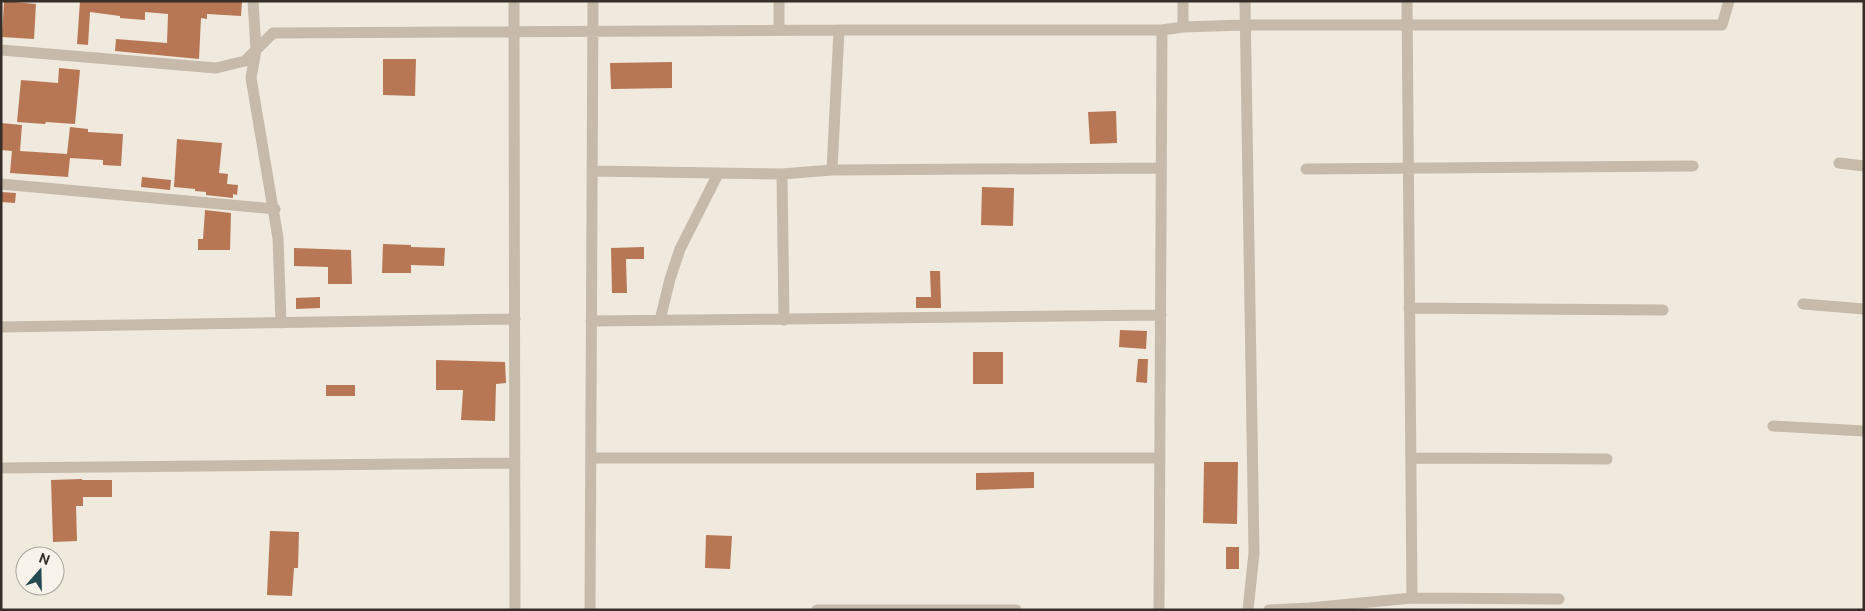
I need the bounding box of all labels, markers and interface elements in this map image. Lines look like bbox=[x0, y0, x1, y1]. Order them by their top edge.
north arrow bbox=[15, 546, 65, 596]
text: N bbox=[37, 549, 52, 569]

